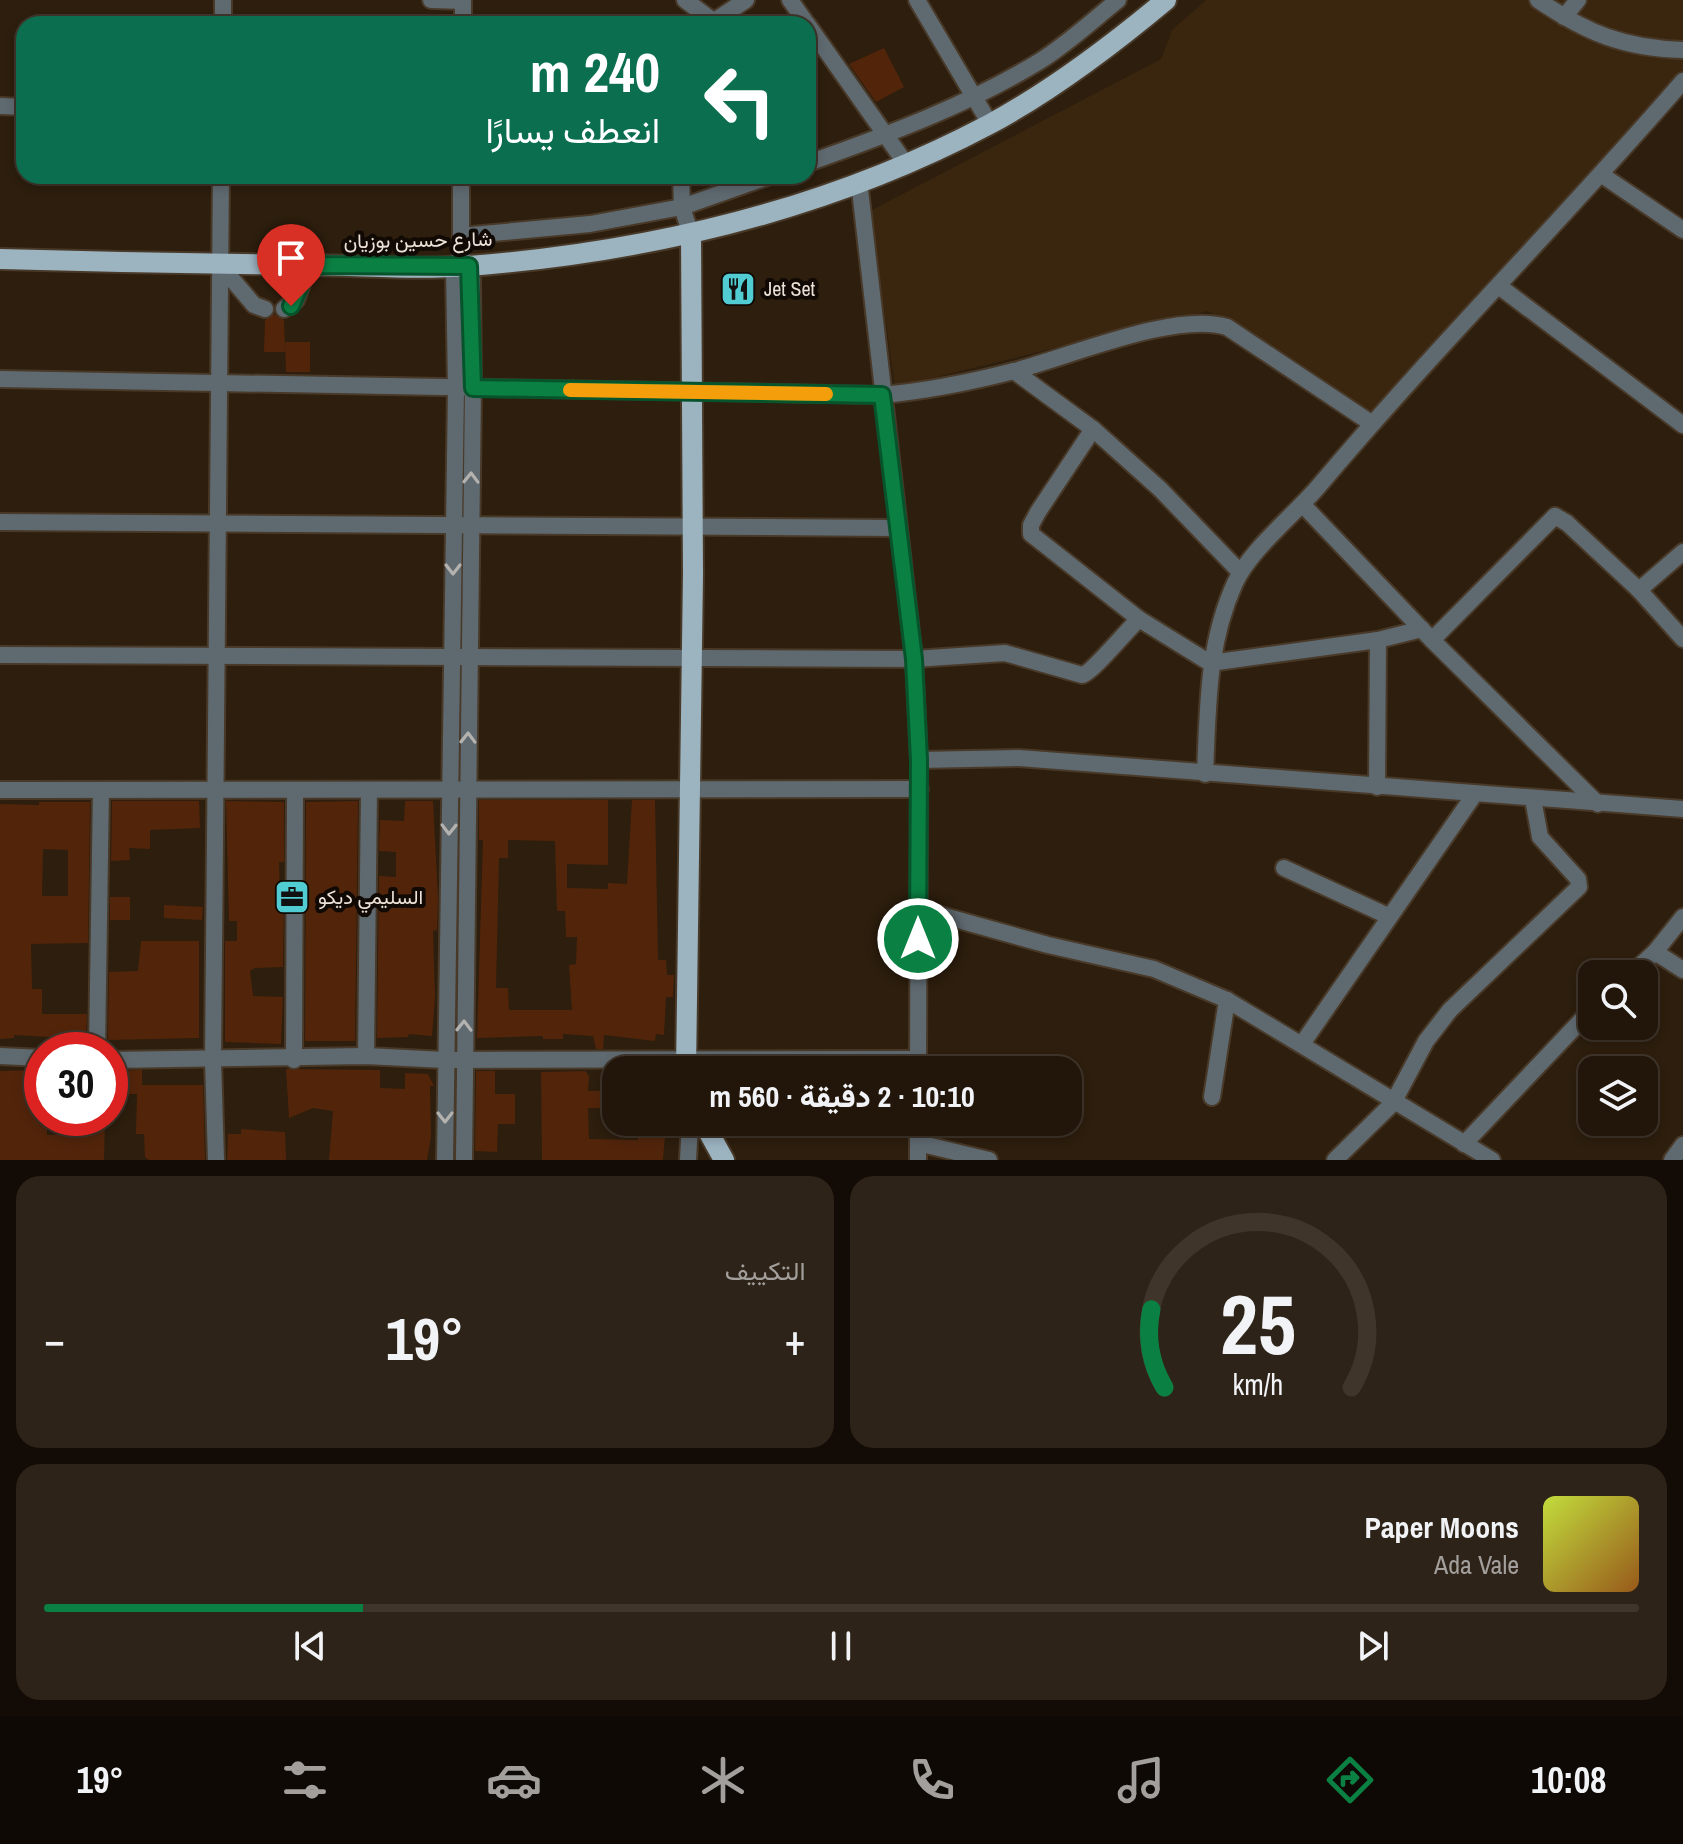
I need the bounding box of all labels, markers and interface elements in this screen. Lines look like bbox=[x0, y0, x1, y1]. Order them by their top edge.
text: 240 m bbox=[530, 34, 660, 109]
icon: left bbox=[688, 48, 792, 152]
text: انعطف يسارًا bbox=[486, 106, 660, 154]
pin bbox=[257, 224, 325, 306]
street label: شارع حسين بوزيان bbox=[343, 225, 493, 255]
icon: arrive bbox=[269, 236, 313, 280]
restaurant icon: Jet Set bbox=[719, 270, 757, 308]
place label: Jet Set bbox=[764, 275, 816, 302]
one-way arrow bbox=[462, 471, 479, 484]
one-way arrow bbox=[444, 563, 462, 576]
one-way arrow bbox=[460, 731, 477, 744]
one-way arrow bbox=[440, 823, 458, 836]
office icon: السليمي ديكو bbox=[273, 878, 311, 916]
place label: السليمي ديكو bbox=[318, 883, 423, 914]
position arrow bbox=[876, 897, 960, 981]
map controls bbox=[1578, 960, 1658, 1136]
button: search bbox=[1578, 960, 1658, 1040]
one-way arrow bbox=[456, 1019, 473, 1032]
speed limit sign: 30 bbox=[24, 1032, 128, 1136]
button: layers bbox=[1578, 1056, 1658, 1136]
text: 10:10 · 2 دقيقة · 560 m bbox=[709, 1076, 975, 1116]
one-way arrow bbox=[436, 1111, 454, 1124]
text: التكييف bbox=[725, 1253, 806, 1288]
text: 25 bbox=[1220, 1268, 1296, 1380]
text: 19° bbox=[385, 1298, 464, 1379]
text: − bbox=[44, 1309, 65, 1369]
text: + bbox=[784, 1309, 805, 1369]
text: km/h bbox=[1233, 1365, 1284, 1404]
text: Paper Moons bbox=[1365, 1507, 1519, 1547]
text: Ada Vale bbox=[1434, 1547, 1519, 1582]
icon: previous bbox=[288, 1624, 332, 1668]
icon: pause bbox=[819, 1624, 863, 1668]
icon: next bbox=[1351, 1624, 1395, 1668]
icon: filters bbox=[277, 1752, 333, 1808]
icon: car bbox=[486, 1752, 542, 1808]
icon: climate bbox=[695, 1752, 751, 1808]
icon: phone bbox=[904, 1752, 960, 1808]
icon: music bbox=[1113, 1752, 1169, 1808]
icon: directions bbox=[1322, 1752, 1378, 1808]
text: 19° bbox=[77, 1756, 124, 1804]
text: 10:08 bbox=[1531, 1756, 1606, 1804]

